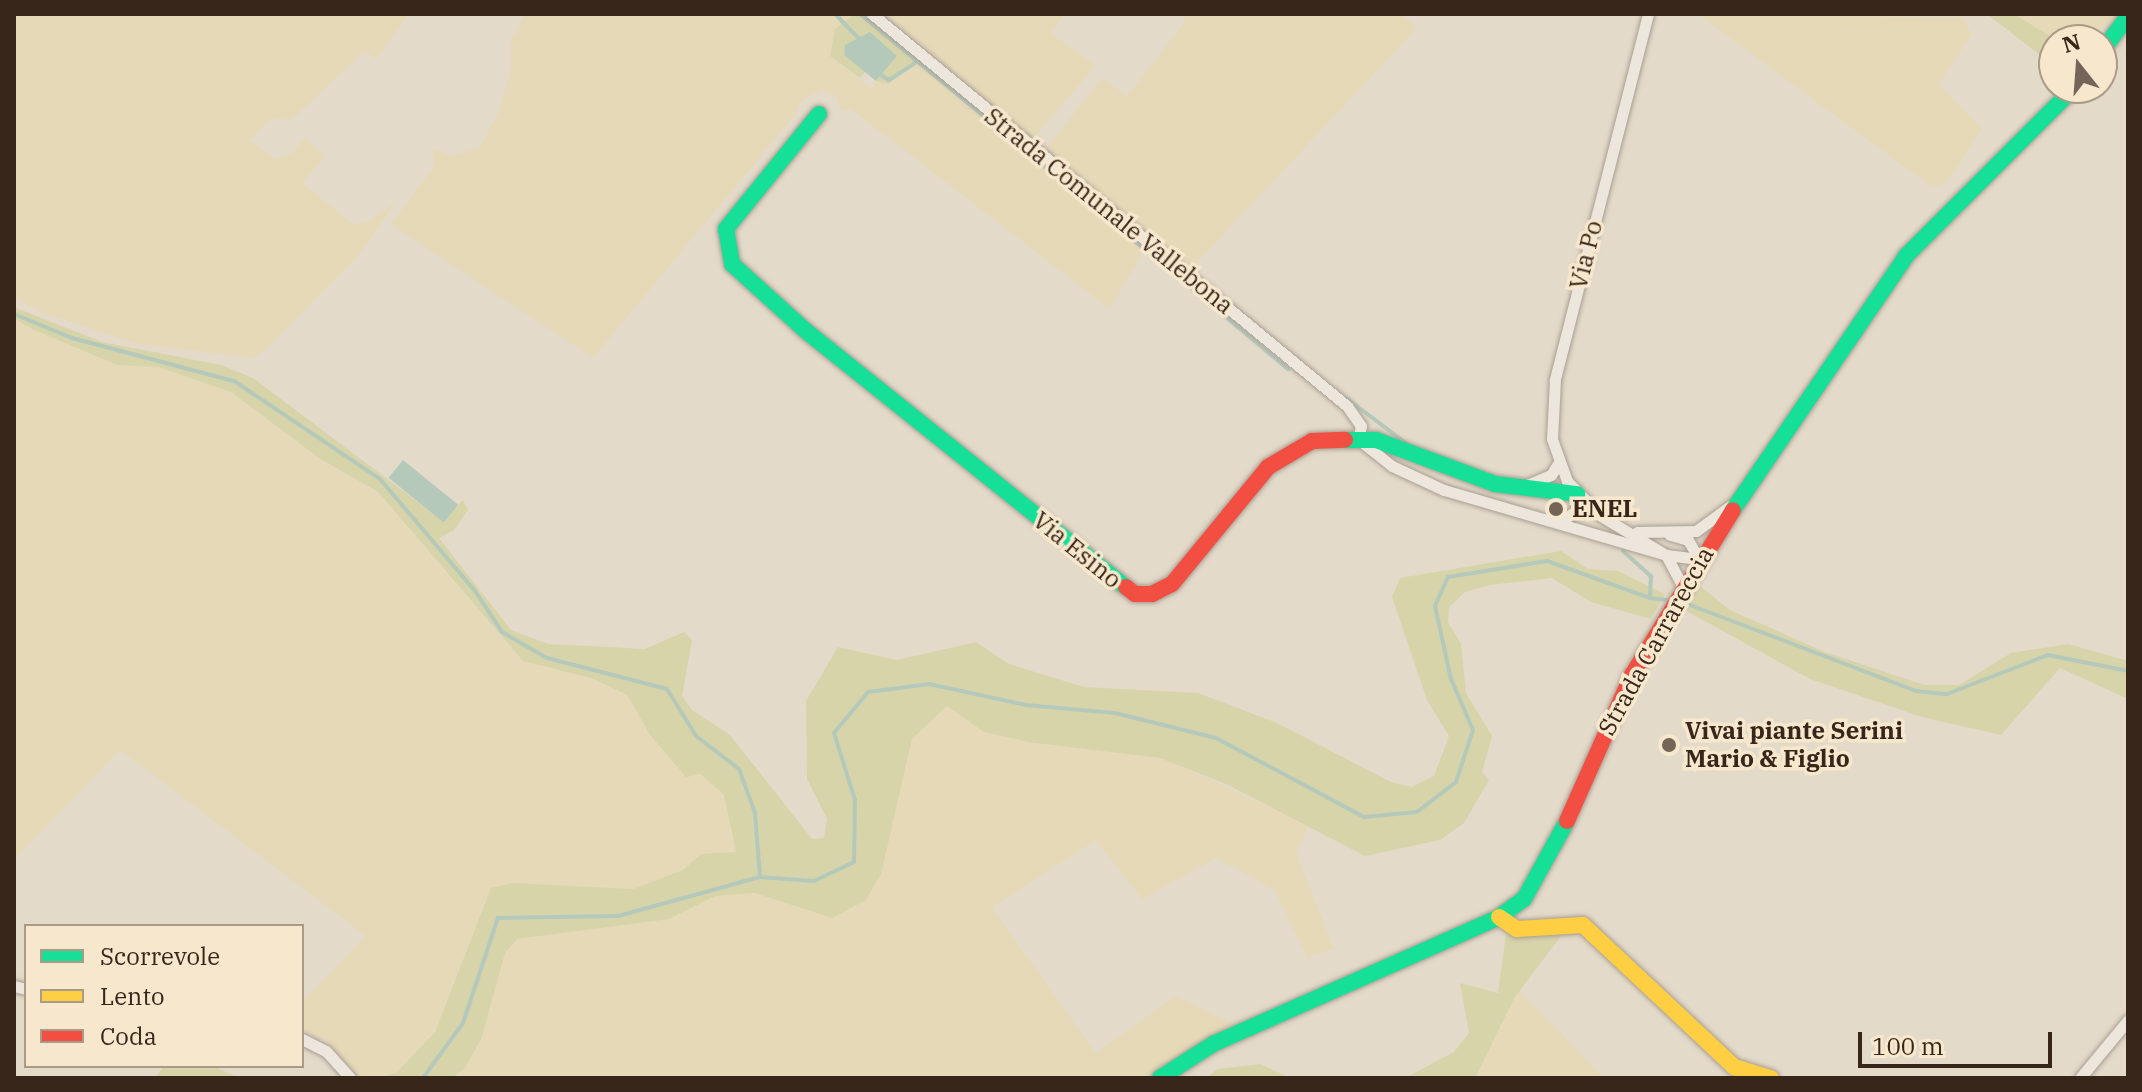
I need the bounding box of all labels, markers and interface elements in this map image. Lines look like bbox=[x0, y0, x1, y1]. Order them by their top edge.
north arrow bbox=[2038, 24, 2118, 104]
text: N bbox=[2059, 26, 2084, 59]
street label: Strada Comunale Vallebona bbox=[979, 102, 1239, 320]
street label: Via Po bbox=[1564, 218, 1608, 292]
place label: ENEL bbox=[1572, 495, 1637, 523]
marker: ENEL bbox=[1547, 500, 1565, 518]
street label: Via Esino bbox=[1027, 506, 1127, 594]
street label: Strada Carrareccia bbox=[1592, 542, 1720, 740]
place label: Vivai piante Serini Mario & Figlio bbox=[1685, 717, 1903, 773]
marker: Vivai piante Serini Mario & Figlio bbox=[1660, 736, 1678, 754]
legend bbox=[24, 924, 304, 1068]
text: Scorrevole bbox=[100, 940, 220, 972]
text: Lento bbox=[100, 980, 164, 1012]
scale bar bbox=[1862, 1016, 2056, 1066]
text: Coda bbox=[100, 1020, 157, 1052]
text: 100 m bbox=[1872, 1030, 1944, 1062]

